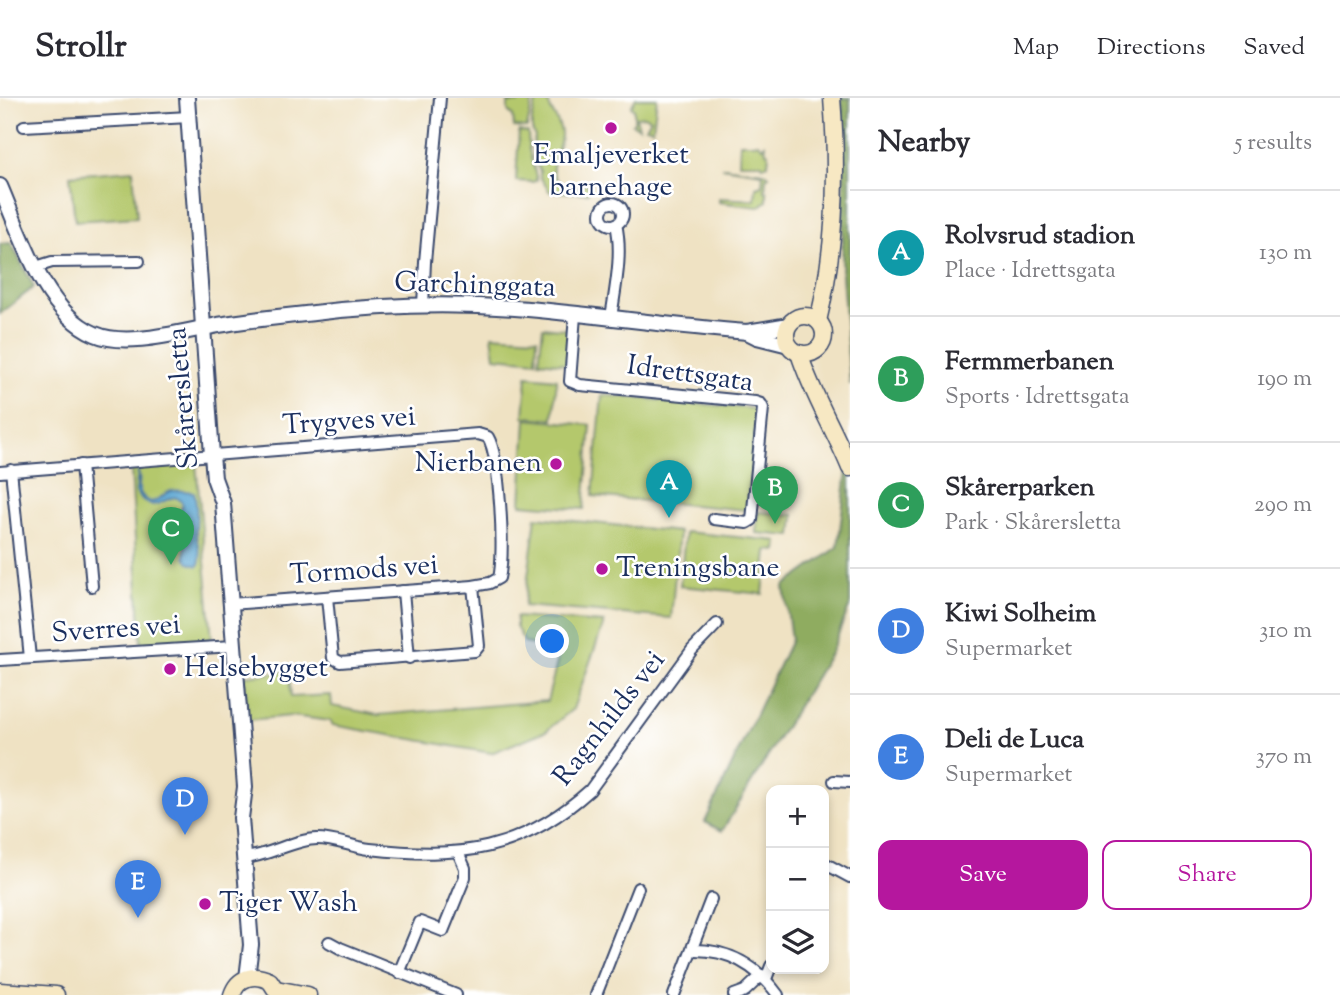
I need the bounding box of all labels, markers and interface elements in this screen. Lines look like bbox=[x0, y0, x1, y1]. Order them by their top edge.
text: Strollr bbox=[35, 24, 127, 72]
text: Map bbox=[1013, 31, 1059, 65]
text: Directions bbox=[1097, 31, 1205, 65]
text: Saved bbox=[1243, 31, 1305, 65]
marker: Emaljeverket barnehage bbox=[603, 120, 619, 136]
text: Nearby bbox=[878, 122, 970, 165]
text: 5 results bbox=[1235, 127, 1312, 160]
place label: Emaljeverket barnehage bbox=[533, 136, 689, 208]
text: Rolvsrud stadion bbox=[945, 218, 1135, 255]
text: A bbox=[892, 237, 910, 270]
text: 130 m bbox=[1259, 237, 1312, 270]
text: Place · Idrettsgata bbox=[945, 255, 1116, 288]
street label: Garchinggata bbox=[394, 263, 556, 309]
street label: Skårersletta bbox=[158, 325, 210, 471]
text: Fermmerbanen bbox=[945, 344, 1114, 381]
street label: Idrettsgata bbox=[624, 346, 756, 404]
text: B bbox=[894, 363, 908, 396]
text: 190 m bbox=[1257, 363, 1312, 396]
text: Sports · Idrettsgata bbox=[945, 381, 1130, 414]
street label: Trygves vei bbox=[281, 397, 417, 447]
place label: Nierbanen bbox=[415, 444, 542, 484]
marker: Nierbanen bbox=[548, 456, 564, 472]
pin: A bbox=[646, 460, 692, 518]
pin: B bbox=[752, 466, 798, 524]
text: Skårerparken bbox=[945, 470, 1095, 507]
text: C bbox=[892, 489, 910, 522]
text: 290 m bbox=[1254, 489, 1312, 522]
pin: C bbox=[148, 507, 194, 565]
text: Park · Skårersletta bbox=[945, 507, 1121, 540]
street label: Tormods vei bbox=[288, 546, 440, 596]
place label: Treningsbane bbox=[616, 549, 779, 589]
marker: Treningsbane bbox=[594, 561, 610, 577]
text: Kiwi Solheim bbox=[945, 596, 1096, 633]
street label: Sverres vei bbox=[50, 606, 182, 654]
text: D bbox=[892, 615, 910, 648]
text: 310 m bbox=[1259, 615, 1312, 648]
your location bbox=[535, 624, 569, 658]
text: Supermarket bbox=[945, 633, 1072, 666]
street label: Ragnhilds vei bbox=[544, 643, 676, 795]
place label: Helsebygget bbox=[184, 649, 329, 689]
marker: Helsebygget bbox=[162, 661, 178, 677]
text: Deli de Luca bbox=[945, 722, 1084, 759]
text: E bbox=[894, 741, 908, 774]
text: 370 m bbox=[1256, 741, 1312, 774]
text: Supermarket bbox=[945, 759, 1072, 792]
pin: D bbox=[162, 777, 208, 835]
map controls bbox=[766, 785, 829, 974]
button: + bbox=[766, 785, 829, 848]
button: Save bbox=[878, 840, 1088, 910]
button: Share bbox=[1102, 840, 1312, 910]
button: − bbox=[766, 848, 829, 911]
pin: E bbox=[115, 860, 161, 918]
place label: Tiger Wash bbox=[219, 884, 358, 924]
marker: Tiger Wash bbox=[197, 896, 213, 912]
button: layers bbox=[766, 911, 829, 974]

